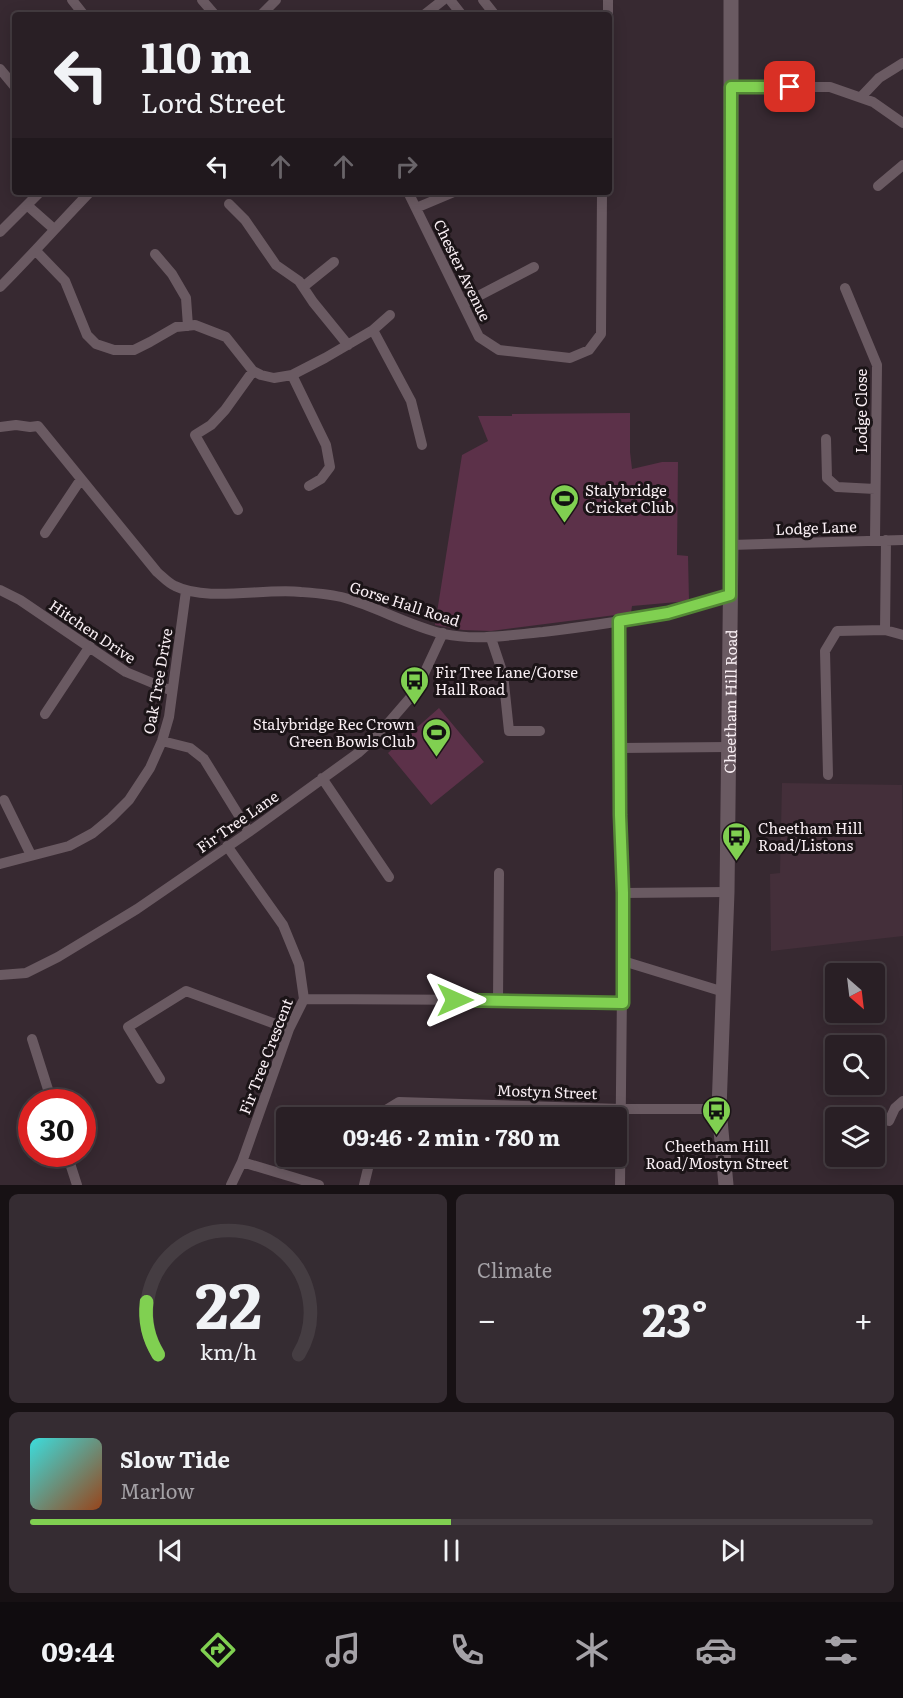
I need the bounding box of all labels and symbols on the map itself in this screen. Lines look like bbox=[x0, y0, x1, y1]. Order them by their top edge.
pin bbox=[764, 61, 815, 112]
street label: Chester Avenue bbox=[428, 215, 498, 325]
street label: Lodge Close bbox=[849, 368, 872, 453]
place label: Stalybridge Cricket Club bbox=[585, 478, 674, 518]
sports icon: Stalybridge Cricket Club bbox=[548, 482, 580, 524]
street label: Lodge Lane bbox=[775, 514, 857, 540]
street label: Gorse Hall Road bbox=[347, 574, 463, 632]
street label: Hitchen Drive bbox=[45, 593, 141, 669]
street label: Oak Tree Drive bbox=[136, 626, 178, 736]
street label: Cheetham Hill Road bbox=[717, 629, 742, 774]
place label: Fir Tree Lane/Gorse Hall Road bbox=[435, 660, 578, 700]
bus stop icon: Fir Tree Lane/Gorse Hall Road bbox=[398, 664, 430, 706]
place label: Stalybridge Rec Crown Green Bowls Club bbox=[253, 712, 415, 752]
sports icon: Stalybridge Rec Crown Green Bowls Club bbox=[420, 716, 452, 758]
street label: Fir Tree Lane bbox=[191, 784, 283, 858]
place label: Cheetham Hill Road/Listons bbox=[758, 816, 863, 856]
bus stop icon: Cheetham Hill Road/Listons bbox=[721, 820, 753, 862]
north arrow bbox=[825, 963, 885, 1023]
position arrow bbox=[423, 968, 487, 1032]
street label: Fir Tree Crescent bbox=[232, 995, 298, 1117]
street label: Mostyn Street bbox=[496, 1078, 598, 1104]
speed limit sign: 30 bbox=[18, 1089, 96, 1167]
bus stop icon: Cheetham Hill Road/Mostyn Street bbox=[701, 1094, 733, 1136]
place label: Cheetham Hill Road/Mostyn Street bbox=[645, 1134, 789, 1174]

